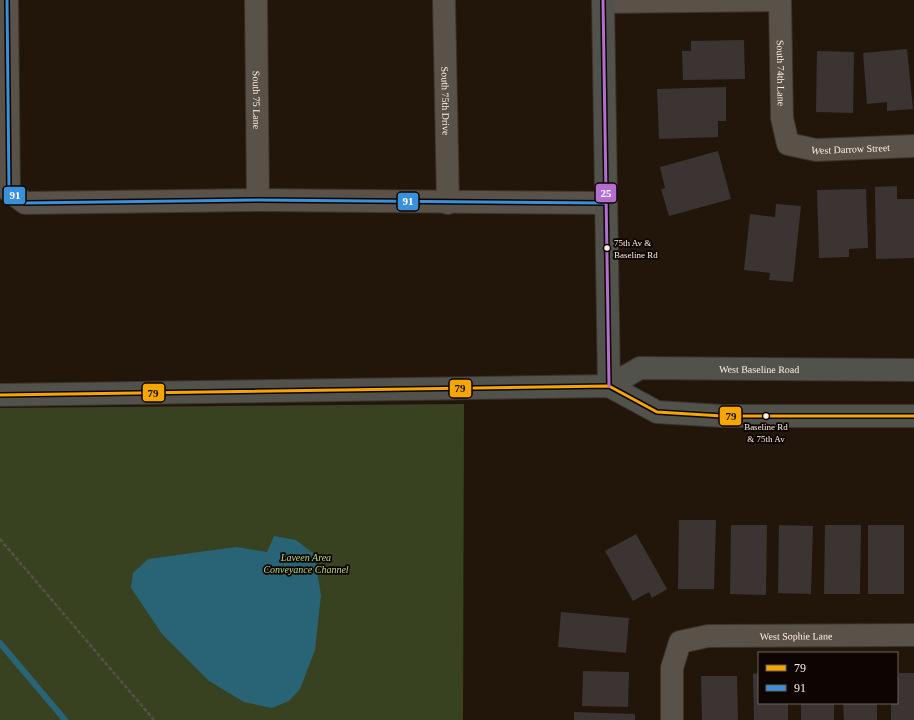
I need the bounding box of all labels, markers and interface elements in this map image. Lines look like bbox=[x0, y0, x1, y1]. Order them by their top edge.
street label: South 74th Lane bbox=[775, 40, 787, 107]
street label: South 75th Drive bbox=[440, 66, 452, 136]
street label: South 75 Lane bbox=[251, 71, 263, 130]
street label: West Darrow Street bbox=[810, 141, 890, 156]
line badge: 25 bbox=[595, 183, 617, 203]
line badge: 91 bbox=[3, 186, 26, 205]
text: 25 bbox=[601, 187, 612, 199]
text: 91 bbox=[10, 189, 21, 201]
line badge: 91 bbox=[397, 192, 419, 211]
text: 91 bbox=[403, 195, 414, 207]
place label: 75th Av & Baseline Rd bbox=[614, 238, 658, 260]
marker: 75th Av & Baseline Rd bbox=[602, 243, 612, 253]
street label: West Baseline Road bbox=[719, 363, 799, 375]
line badge: 79 bbox=[449, 379, 472, 398]
text: 79 bbox=[455, 382, 466, 394]
line badge: 79 bbox=[142, 383, 165, 402]
text: 79 bbox=[148, 387, 159, 399]
line badge: 79 bbox=[719, 406, 742, 426]
text: 79 bbox=[726, 410, 737, 422]
marker: Baseline Rd & 75th Av bbox=[761, 411, 771, 421]
place label: Baseline Rd & 75th Av bbox=[744, 422, 788, 444]
park label: Laveen Area Conveyance Channel bbox=[263, 552, 349, 575]
street label: West Sophie Lane bbox=[760, 630, 833, 641]
legend bbox=[758, 652, 898, 704]
text: 79 bbox=[794, 661, 806, 675]
text: 91 bbox=[794, 681, 806, 695]

